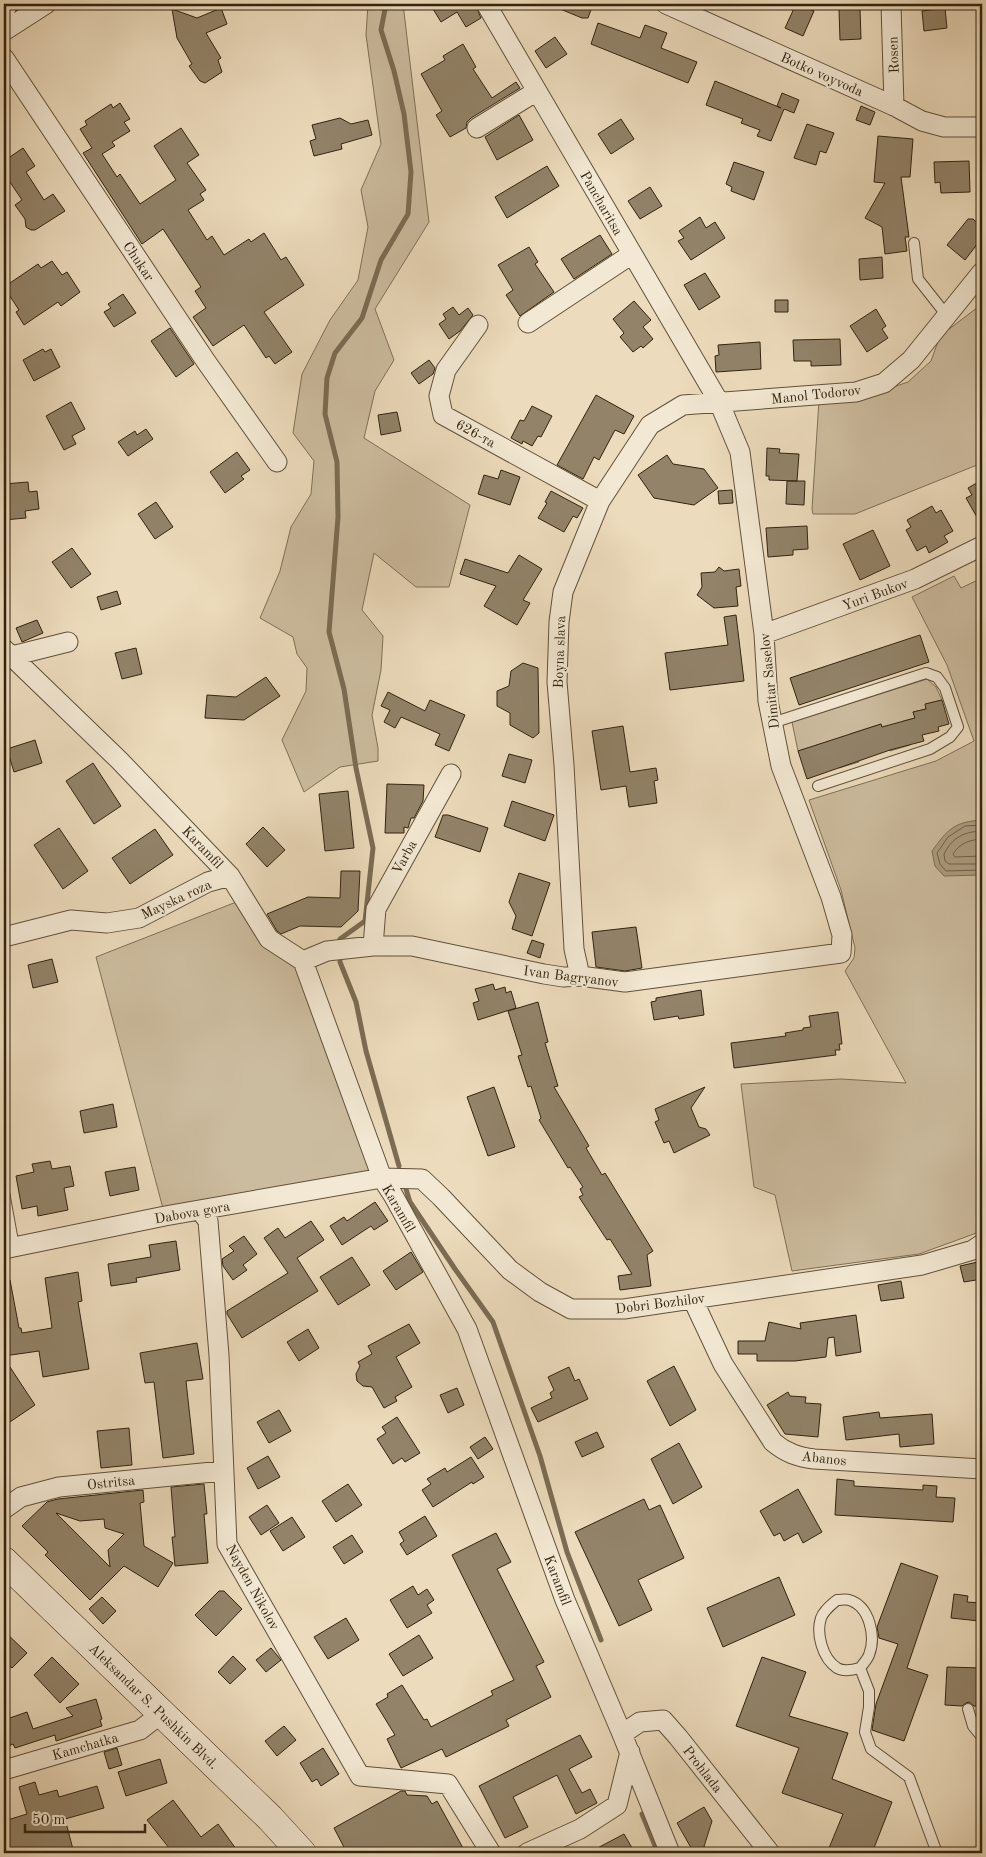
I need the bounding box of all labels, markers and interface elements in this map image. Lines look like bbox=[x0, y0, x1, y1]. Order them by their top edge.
street label: Rosen bbox=[886, 36, 902, 74]
street label: Botko voyvoda bbox=[778, 50, 865, 99]
street label: Pancharitsa bbox=[577, 169, 625, 238]
street label: Chukar bbox=[120, 239, 157, 284]
street label: Manol Todorov bbox=[770, 383, 862, 407]
street label: 626-та bbox=[453, 417, 498, 450]
street label: Yuri Bukov bbox=[841, 576, 911, 613]
street label: Boyna slava bbox=[552, 615, 568, 689]
street label: Dimitar Saselov bbox=[758, 631, 782, 730]
street label: Karamfil bbox=[179, 824, 226, 872]
street label: Varba bbox=[390, 838, 420, 877]
street label: Mayska roza bbox=[139, 878, 214, 922]
street label: Ivan Bagryanov bbox=[522, 964, 620, 990]
street label: Karamfil bbox=[379, 1182, 417, 1235]
street label: Dabova gora bbox=[153, 1199, 231, 1227]
street label: Dobri Bozhilov bbox=[615, 1291, 706, 1316]
street label: Abanos bbox=[801, 1450, 847, 1468]
street label: Ostritsa bbox=[86, 1474, 136, 1492]
street label: Nayden Nikolov bbox=[223, 1542, 282, 1633]
street label: Karamfil bbox=[541, 1553, 573, 1608]
street label: Aleksandar S. Pushkin Blvd. bbox=[86, 1641, 221, 1772]
street label: Kamchatka bbox=[50, 1731, 120, 1763]
street label: Prohlada bbox=[680, 1744, 725, 1796]
scale bar bbox=[25, 1802, 145, 1834]
text: 50 m bbox=[32, 1813, 66, 1828]

